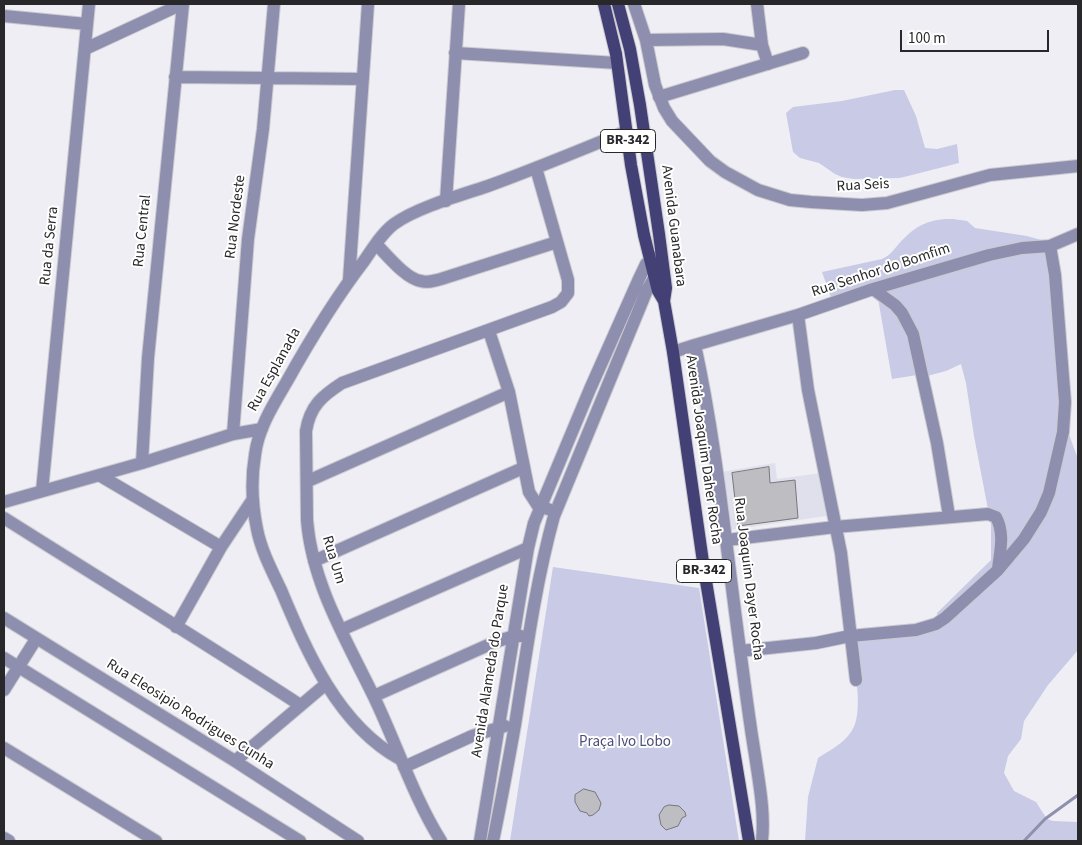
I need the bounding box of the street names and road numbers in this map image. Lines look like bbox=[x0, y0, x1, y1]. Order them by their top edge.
road number: BR-342 bbox=[600, 130, 656, 152]
street label: Avenida Guanabara bbox=[657, 164, 689, 288]
street label: Rua Nordeste bbox=[222, 174, 250, 260]
street label: Rua Seis bbox=[836, 176, 890, 196]
street label: Rua Central bbox=[130, 194, 156, 268]
street label: Rua da Serra bbox=[37, 206, 63, 286]
street label: Rua Senhor do Bomfim bbox=[809, 240, 953, 302]
street label: Rua Esplanada bbox=[245, 325, 305, 415]
street label: Avenida Joaquim Daher Rocha bbox=[681, 354, 725, 546]
street label: Rua Joaquim Dayer Rocha bbox=[729, 497, 767, 661]
street label: Rua Um bbox=[317, 534, 349, 586]
road number: BR-342 bbox=[676, 560, 732, 582]
street label: Avenida Alameda do Parque bbox=[468, 583, 514, 759]
street label: Rua Eleosipio Rodrigues Cunha bbox=[103, 656, 277, 774]

